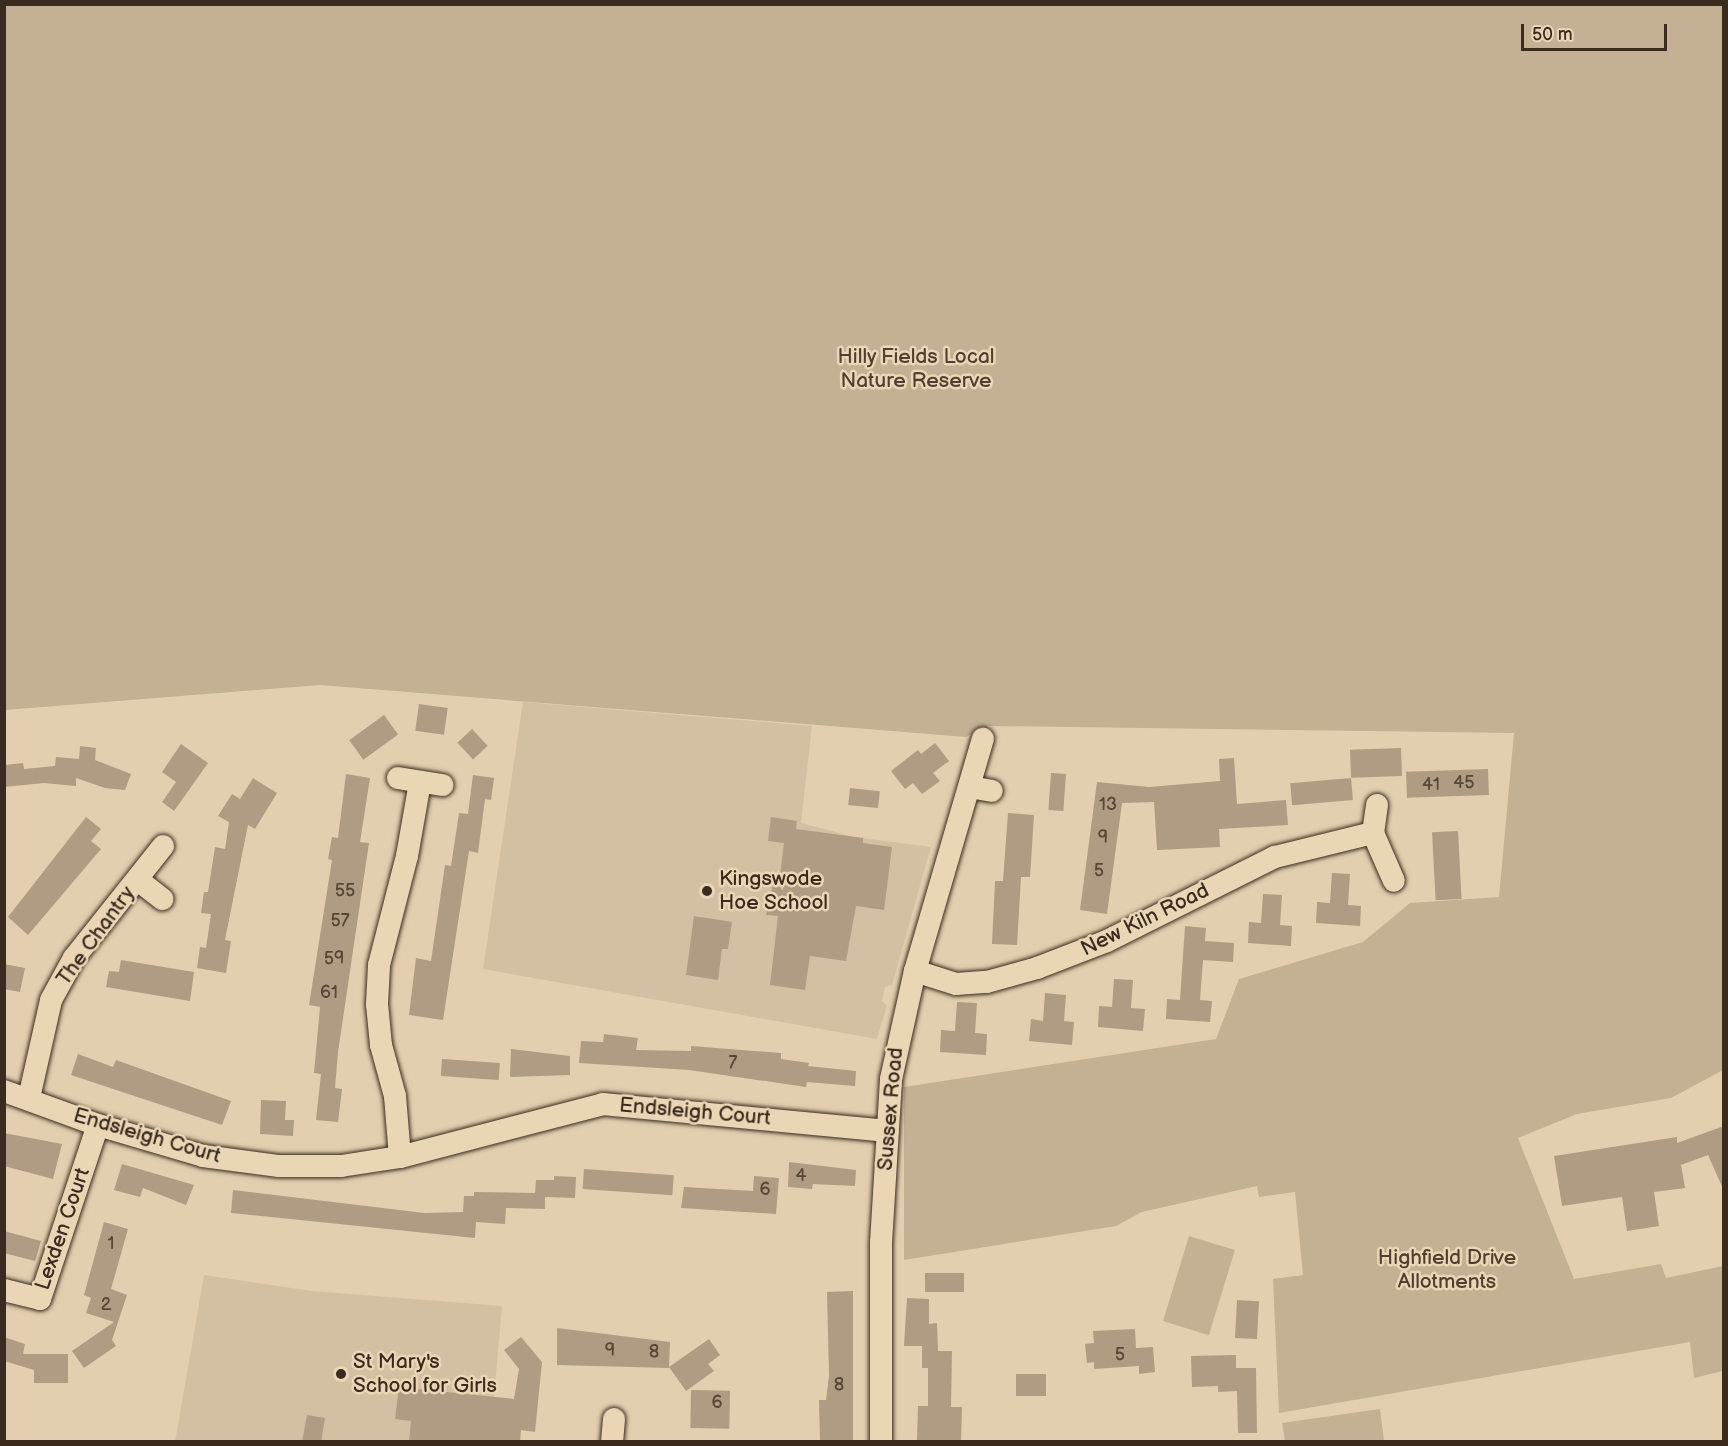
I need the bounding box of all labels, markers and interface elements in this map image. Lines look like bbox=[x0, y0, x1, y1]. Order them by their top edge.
scale bar bbox=[1524, 12, 1670, 50]
text: 50 m bbox=[1532, 24, 1573, 45]
park label: Hilly Fields Local Nature Reserve bbox=[837, 344, 995, 394]
house number: 45 bbox=[1453, 772, 1475, 794]
house number: 41 bbox=[1422, 774, 1440, 796]
house number: 13 bbox=[1099, 794, 1117, 816]
house number: 9 bbox=[1098, 827, 1108, 849]
house number: 5 bbox=[1094, 860, 1104, 882]
place label: Kingswode Hoe School bbox=[719, 866, 828, 916]
street label: New Kiln Road bbox=[1077, 878, 1213, 962]
house number: 55 bbox=[335, 880, 355, 902]
street label: The Chantry bbox=[52, 881, 140, 991]
marker: Kingswode Hoe School bbox=[700, 884, 714, 898]
house number: 57 bbox=[330, 910, 350, 932]
house number: 59 bbox=[324, 948, 344, 970]
house number: 61 bbox=[320, 982, 338, 1004]
street label: Sussex Road bbox=[873, 1046, 909, 1172]
house number: 7 bbox=[729, 1052, 737, 1074]
street label: Endsleigh Court bbox=[618, 1093, 772, 1131]
street label: Endsleigh Court bbox=[70, 1103, 224, 1169]
street label: Lexden Court bbox=[30, 1165, 96, 1293]
house number: 4 bbox=[796, 1165, 806, 1187]
house number: 6 bbox=[760, 1179, 770, 1201]
house number: 1 bbox=[108, 1233, 114, 1255]
park label: Highfield Drive Allotments bbox=[1378, 1245, 1516, 1295]
house number: 2 bbox=[101, 1294, 111, 1316]
house number: 9 bbox=[605, 1340, 615, 1362]
house number: 8 bbox=[649, 1341, 659, 1363]
house number: 5 bbox=[1115, 1344, 1125, 1366]
place label: St Mary's School for Girls bbox=[353, 1349, 497, 1399]
marker: St Mary's School for Girls bbox=[334, 1367, 348, 1381]
house number: 8 bbox=[834, 1374, 844, 1396]
house number: 6 bbox=[712, 1392, 722, 1414]

